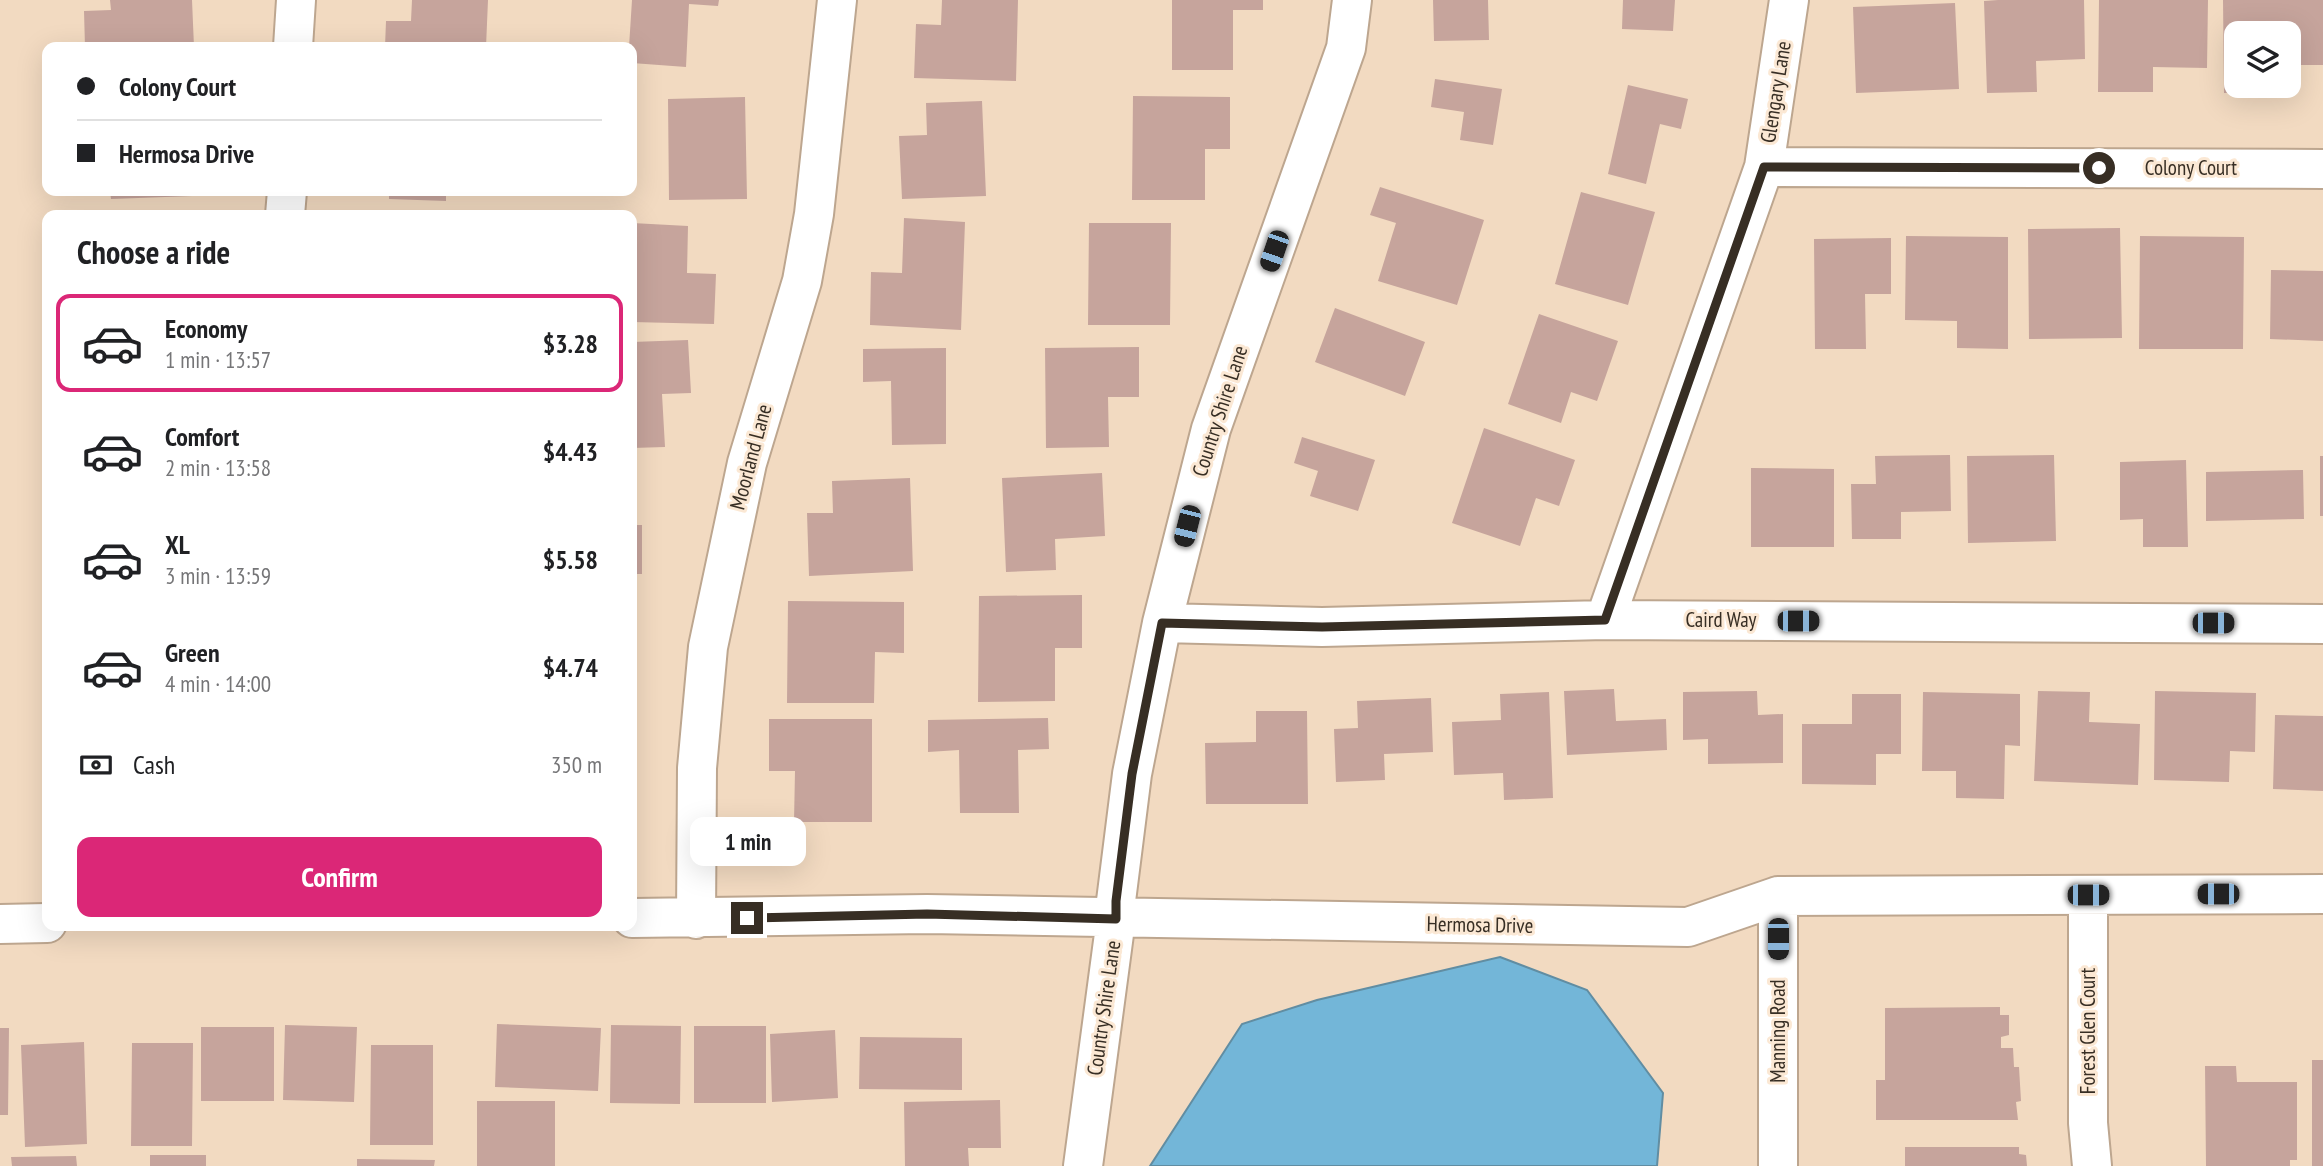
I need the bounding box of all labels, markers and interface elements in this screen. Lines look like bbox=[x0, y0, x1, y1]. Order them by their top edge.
map controls bbox=[2224, 21, 2301, 98]
button: layers bbox=[2224, 21, 2301, 98]
street label: Glengary Lane bbox=[1754, 39, 1797, 145]
text: Colony Court bbox=[119, 70, 236, 103]
text: Hermosa Drive bbox=[119, 137, 254, 170]
route start bbox=[2083, 152, 2115, 184]
street label: Colony Court bbox=[2145, 154, 2237, 181]
car bbox=[1258, 228, 1291, 274]
text: Choose a ride bbox=[77, 231, 230, 273]
icon: car bbox=[81, 312, 144, 375]
text: Economy bbox=[165, 312, 247, 345]
text: $3.28 bbox=[543, 327, 598, 360]
street label: Country Shire Lane bbox=[1186, 342, 1253, 480]
text: 1 min · 13:57 bbox=[165, 345, 271, 374]
street label: Moorland Lane bbox=[723, 401, 778, 513]
icon: car bbox=[81, 420, 144, 483]
text: Comfort bbox=[165, 420, 239, 453]
text: $4.43 bbox=[543, 435, 598, 468]
text: 2 min · 13:58 bbox=[165, 453, 271, 482]
car bbox=[1172, 503, 1203, 549]
icon: car bbox=[81, 528, 144, 591]
text: XL bbox=[165, 528, 190, 561]
text: $5.58 bbox=[543, 543, 598, 576]
text: 3 min · 13:59 bbox=[165, 561, 271, 590]
street label: Caird Way bbox=[1686, 606, 1757, 633]
car bbox=[1778, 611, 1820, 632]
car bbox=[2193, 613, 2235, 634]
icon: car bbox=[81, 636, 144, 699]
text: Green bbox=[165, 636, 220, 669]
text: $4.74 bbox=[543, 651, 598, 684]
text: 4 min · 14:00 bbox=[165, 669, 271, 698]
icon: cash bbox=[77, 746, 115, 784]
text: Cash bbox=[133, 748, 175, 781]
text: 350 m bbox=[551, 750, 602, 779]
callout: 1 min bbox=[689, 816, 805, 866]
text: 1 min bbox=[725, 827, 771, 856]
button: Confirm bbox=[77, 837, 602, 917]
car bbox=[2198, 884, 2240, 905]
car bbox=[2068, 885, 2110, 906]
route end bbox=[731, 902, 763, 934]
street label: Hermosa Drive bbox=[1427, 910, 1534, 939]
car bbox=[1768, 918, 1789, 960]
street label: Country Shire Lane bbox=[1081, 939, 1126, 1077]
street label: Forest Glen Court bbox=[2074, 968, 2101, 1094]
street label: Manning Road bbox=[1764, 979, 1791, 1083]

